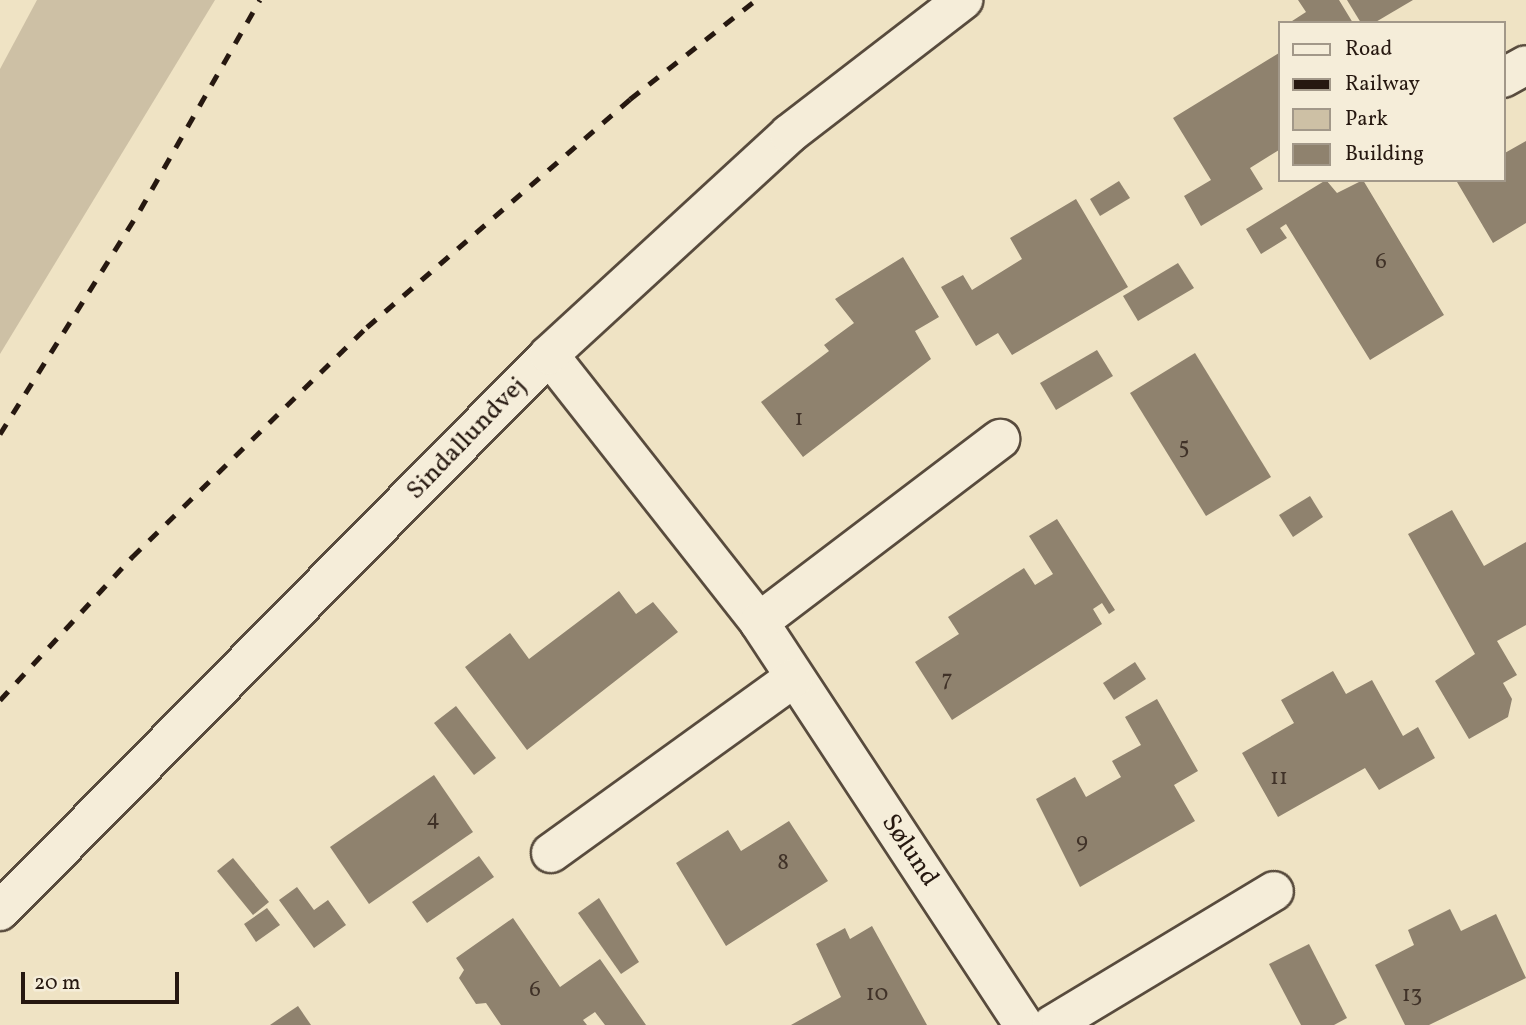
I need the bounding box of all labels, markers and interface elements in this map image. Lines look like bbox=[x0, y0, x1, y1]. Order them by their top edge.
legend bbox=[1278, 21, 1505, 182]
text: Road bbox=[1345, 35, 1392, 64]
text: Railway bbox=[1345, 70, 1420, 99]
text: Park bbox=[1345, 105, 1388, 134]
text: Building bbox=[1345, 140, 1424, 169]
house number: 6 bbox=[1375, 248, 1387, 276]
street label: Sindallundvej bbox=[401, 371, 533, 507]
house number: 1 bbox=[795, 405, 803, 433]
house number: 5 bbox=[1178, 433, 1190, 461]
house number: 7 bbox=[941, 666, 953, 694]
house number: 11 bbox=[1270, 764, 1288, 792]
house number: 4 bbox=[426, 805, 440, 833]
street label: Sølund bbox=[874, 809, 944, 893]
house number: 9 bbox=[1076, 828, 1088, 856]
house number: 8 bbox=[777, 849, 789, 877]
scale bar bbox=[24, 958, 182, 1002]
text: 20 m bbox=[34, 969, 80, 998]
house number: 6 bbox=[529, 976, 541, 1004]
house number: 10 bbox=[866, 980, 888, 1008]
house number: 13 bbox=[1402, 981, 1422, 1009]

